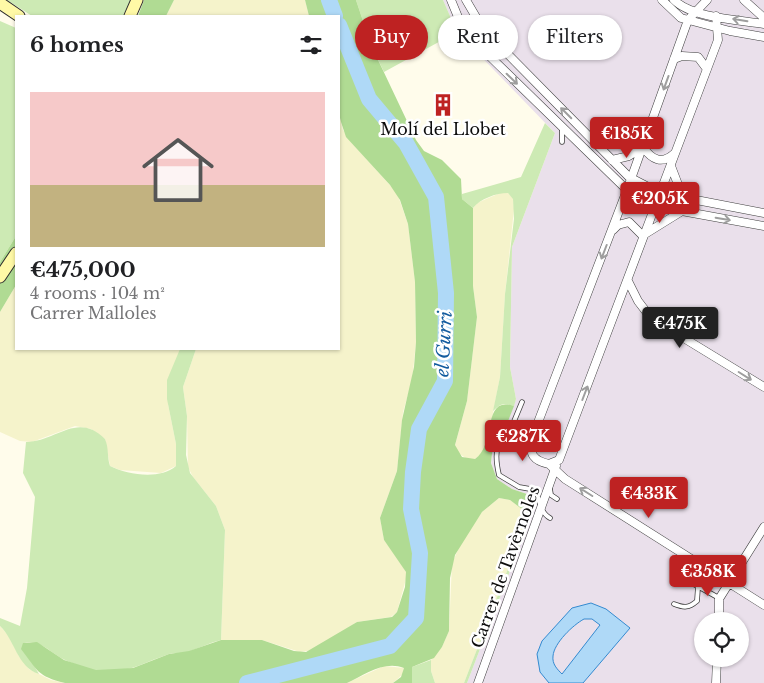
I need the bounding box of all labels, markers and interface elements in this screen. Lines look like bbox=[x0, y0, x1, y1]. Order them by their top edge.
chip: Buy bbox=[355, 15, 428, 60]
chip: Rent bbox=[438, 15, 518, 60]
chip: Filters bbox=[528, 15, 622, 60]
one-way arrow bbox=[732, 15, 748, 25]
icon: filters bbox=[297, 31, 325, 59]
text: 6 homes bbox=[30, 32, 124, 58]
one-way arrow bbox=[506, 73, 518, 85]
one-way arrow bbox=[661, 74, 670, 90]
building icon: Molí del Llobet bbox=[430, 92, 456, 118]
one-way arrow bbox=[559, 107, 572, 119]
pin: €185K bbox=[592, 116, 662, 159]
place label: Molí del Llobet bbox=[380, 119, 506, 139]
text: €185K bbox=[601, 123, 653, 143]
icon: home bbox=[133, 125, 223, 215]
pin: €205K bbox=[625, 182, 695, 224]
text: €205K bbox=[631, 188, 689, 208]
one-way arrow bbox=[715, 214, 731, 224]
one-way arrow bbox=[599, 244, 608, 259]
text: €475,000 bbox=[30, 257, 136, 283]
text: 4 rooms · 104 m² bbox=[30, 283, 165, 303]
text: Carrer Malloles bbox=[30, 303, 157, 323]
pin: €475K bbox=[645, 306, 715, 349]
water label: el Gurri bbox=[431, 310, 457, 378]
text: €475K bbox=[653, 313, 707, 333]
one-way arrow bbox=[738, 371, 752, 381]
one-way arrow bbox=[581, 385, 590, 401]
pin: €287K bbox=[488, 420, 558, 462]
text: €287K bbox=[496, 426, 550, 446]
pin: €433K bbox=[614, 476, 684, 519]
street label: Carrer de Tavèrnoles bbox=[466, 483, 544, 651]
text: €433K bbox=[621, 483, 677, 503]
one-way arrow bbox=[579, 487, 593, 497]
pin: €358K bbox=[673, 554, 743, 597]
text: €358K bbox=[680, 561, 736, 581]
map controls bbox=[694, 612, 749, 667]
button: locate bbox=[694, 612, 749, 667]

